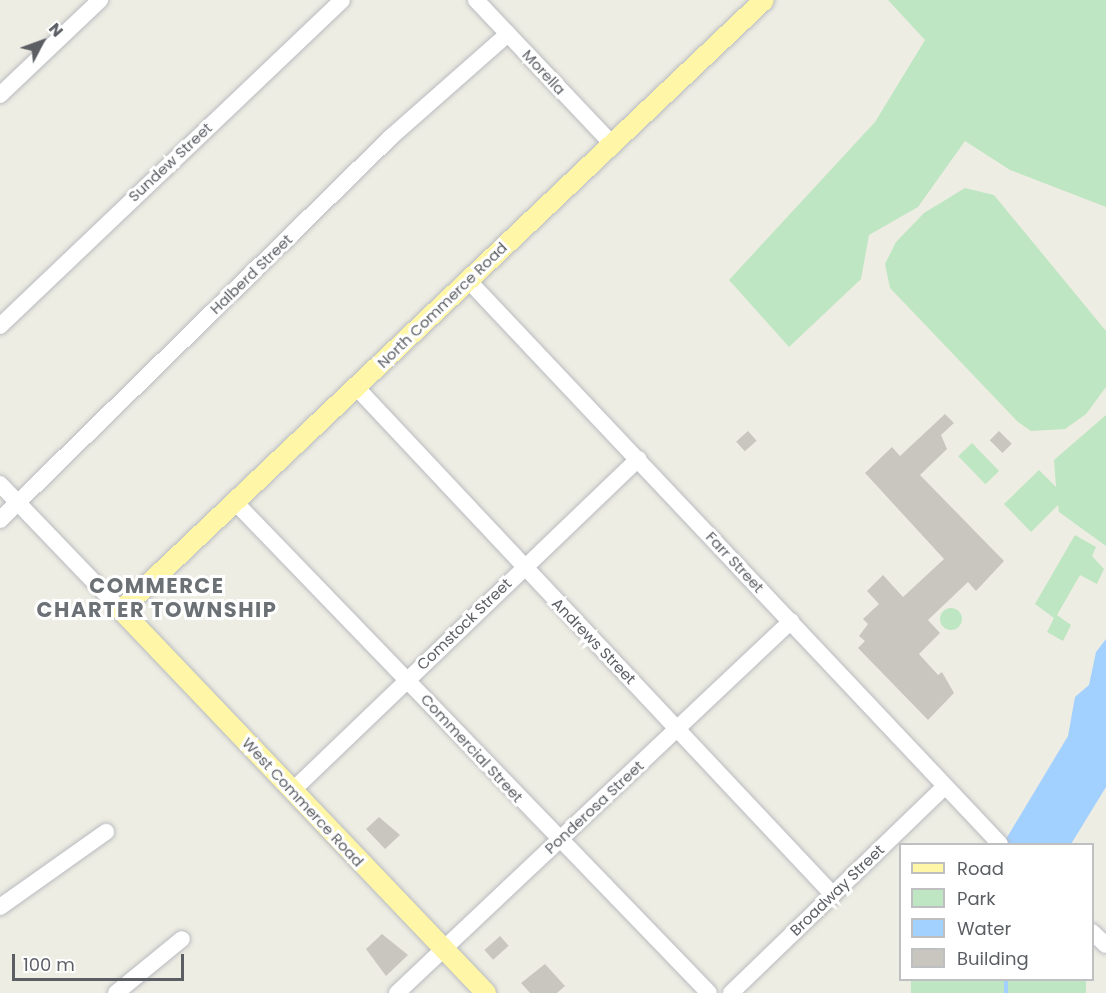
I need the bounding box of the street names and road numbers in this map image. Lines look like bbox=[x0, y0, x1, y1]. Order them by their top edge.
street label: Morella bbox=[519, 46, 569, 98]
street label: Sundew Street bbox=[124, 119, 216, 205]
street label: Halberd Street bbox=[206, 230, 296, 318]
street label: North Commerce Road bbox=[373, 238, 511, 372]
street label: Farr Street bbox=[702, 528, 768, 596]
street label: Comstock Street bbox=[413, 574, 515, 674]
street label: Andrews Street bbox=[548, 594, 640, 688]
street label: Commercial Street bbox=[417, 690, 527, 806]
street label: West Commerce Road bbox=[239, 734, 367, 870]
street label: Ponderosa Street bbox=[541, 757, 647, 857]
street label: Broadway Street bbox=[786, 841, 888, 939]

